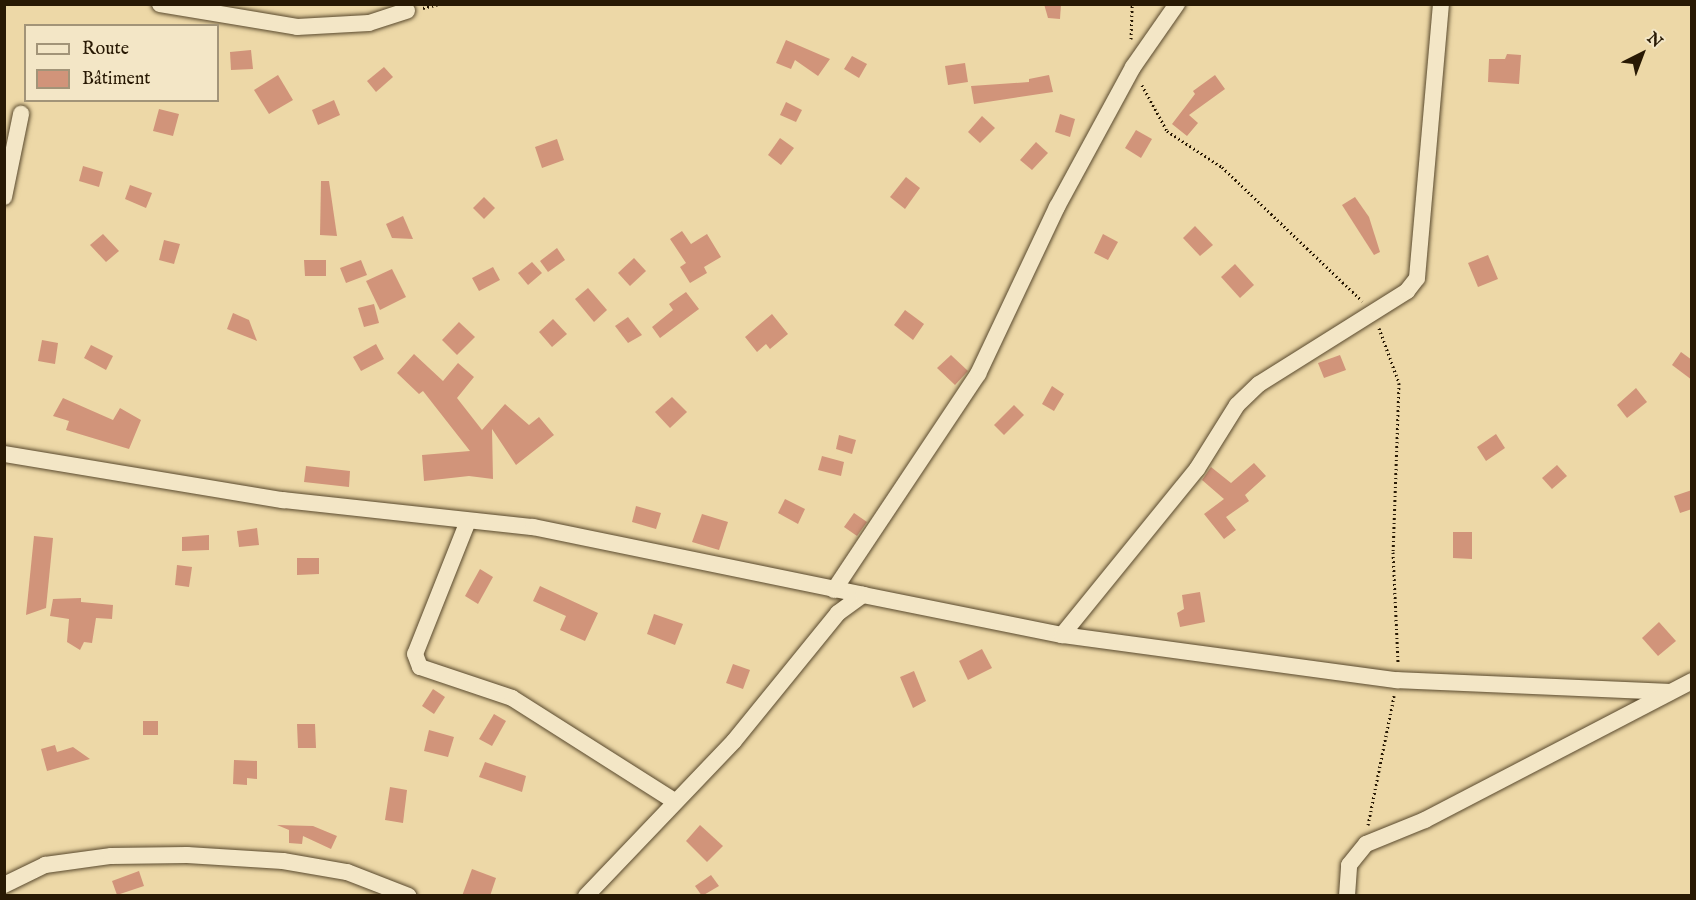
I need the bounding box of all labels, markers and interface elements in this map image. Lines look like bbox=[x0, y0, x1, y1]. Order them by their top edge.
legend bbox=[24, 24, 219, 102]
north arrow bbox=[1612, 24, 1672, 84]
text: N bbox=[1642, 29, 1666, 53]
text: Route bbox=[82, 38, 129, 61]
text: Bâtiment bbox=[82, 68, 151, 91]

